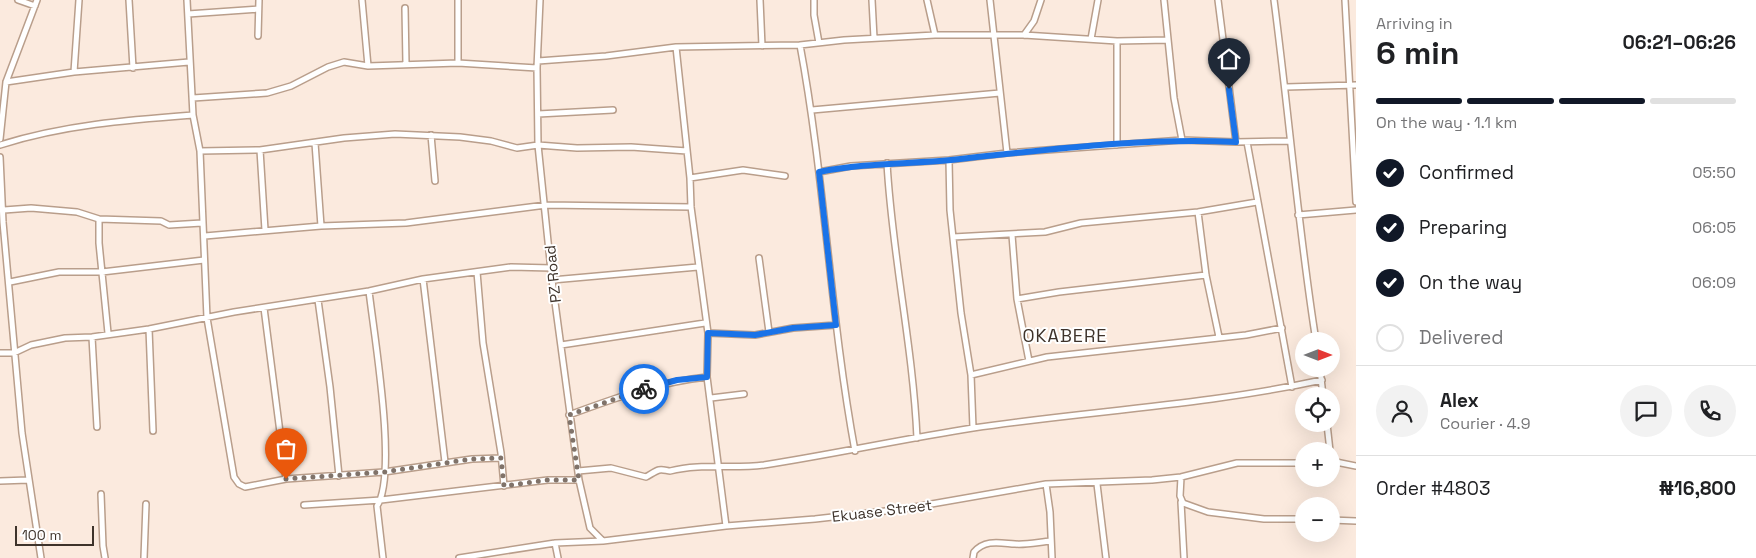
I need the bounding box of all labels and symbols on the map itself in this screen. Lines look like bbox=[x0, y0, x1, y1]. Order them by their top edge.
pin bbox=[1208, 38, 1250, 89]
street label: PZ Road bbox=[540, 244, 565, 304]
district label: OKABERE bbox=[1023, 324, 1107, 347]
north arrow bbox=[1295, 332, 1340, 378]
courier bbox=[619, 364, 669, 414]
pin bbox=[265, 428, 307, 479]
street label: Ekuase Street bbox=[831, 495, 933, 526]
scale bar bbox=[15, 523, 94, 546]

